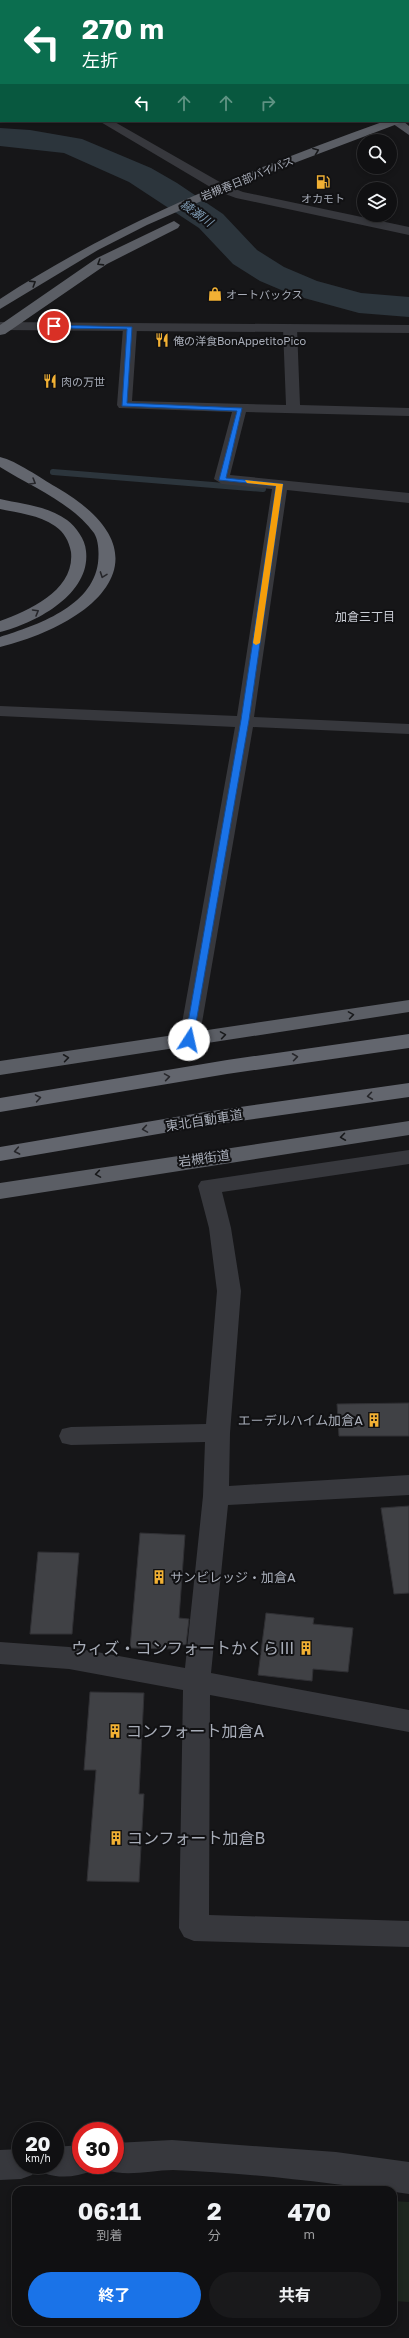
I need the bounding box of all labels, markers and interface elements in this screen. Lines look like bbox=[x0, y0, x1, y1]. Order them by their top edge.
text: 270 m bbox=[82, 12, 164, 45]
icon: left bbox=[16, 16, 68, 68]
text: 左折 bbox=[82, 49, 118, 71]
icon: left bbox=[131, 92, 153, 114]
icon: ahead bbox=[173, 92, 195, 114]
icon: ahead bbox=[215, 92, 237, 114]
icon: right bbox=[257, 92, 279, 114]
map controls bbox=[357, 134, 397, 222]
button: search bbox=[357, 134, 397, 174]
one-way arrow bbox=[312, 148, 319, 156]
street label: 岩槻春日部バイパス bbox=[199, 153, 295, 203]
fuel station icon: オカモト bbox=[315, 174, 331, 190]
button: layers bbox=[357, 182, 397, 222]
place label: オカモト bbox=[301, 192, 345, 205]
water label: 綾瀬川 bbox=[178, 197, 218, 231]
one-way arrow bbox=[97, 258, 104, 266]
one-way arrow bbox=[29, 281, 36, 288]
shop icon: オートバックス bbox=[207, 286, 223, 302]
place label: オートバックス bbox=[226, 288, 303, 301]
pin bbox=[37, 309, 71, 343]
icon: arrive bbox=[43, 315, 65, 337]
restaurant icon: 俺の洋食BonAppetitoPico bbox=[154, 332, 170, 348]
place label: 俺の洋食BonAppetitoPico bbox=[173, 334, 307, 347]
restaurant icon: 肉の万世 bbox=[42, 373, 58, 389]
place label: 肉の万世 bbox=[61, 375, 105, 388]
one-way arrow bbox=[29, 477, 36, 484]
one-way arrow bbox=[99, 572, 108, 579]
one-way arrow bbox=[32, 609, 39, 616]
district label: 加倉三丁目 bbox=[335, 609, 395, 624]
one-way arrow bbox=[348, 1011, 354, 1020]
position arrow bbox=[168, 1019, 210, 1061]
one-way arrow bbox=[220, 1031, 226, 1040]
one-way arrow bbox=[292, 1053, 298, 1062]
one-way arrow bbox=[63, 1054, 69, 1063]
one-way arrow bbox=[164, 1073, 170, 1082]
one-way arrow bbox=[367, 1091, 373, 1100]
one-way arrow bbox=[35, 1094, 42, 1103]
street label: 東北自動車道 bbox=[164, 1106, 244, 1134]
one-way arrow bbox=[142, 1124, 148, 1133]
one-way arrow bbox=[340, 1132, 346, 1141]
one-way arrow bbox=[14, 1146, 20, 1155]
street label: 岩槻街道 bbox=[177, 1146, 231, 1170]
one-way arrow bbox=[95, 1169, 101, 1178]
place label: エーデルハイム加倉A bbox=[238, 1412, 363, 1428]
building icon: エーデルハイム加倉A bbox=[366, 1412, 382, 1428]
building icon: サンビレッジ・加倉A bbox=[151, 1569, 167, 1585]
place label: サンビレッジ・加倉A bbox=[170, 1569, 296, 1585]
place label: ウィズ・コンフォートかくらⅢ bbox=[71, 1638, 295, 1658]
building icon: ウィズ・コンフォートかくらⅢ bbox=[298, 1640, 314, 1656]
place label: コンフォート加倉A bbox=[126, 1721, 265, 1741]
building icon: コンフォート加倉A bbox=[107, 1723, 123, 1739]
place label: コンフォート加倉B bbox=[127, 1828, 265, 1848]
building icon: コンフォート加倉B bbox=[108, 1830, 124, 1846]
speed limit sign: 30 bbox=[72, 2122, 124, 2174]
text: 20 bbox=[25, 2131, 51, 2155]
text: km/h bbox=[25, 2152, 51, 2164]
text: 06:11 bbox=[78, 2196, 141, 2225]
text: 2 bbox=[207, 2196, 222, 2225]
text: 470 bbox=[287, 2197, 331, 2226]
text: m bbox=[304, 2226, 315, 2242]
text: 到着 bbox=[96, 2227, 122, 2243]
text: 分 bbox=[208, 2227, 221, 2243]
button: 終了 bbox=[28, 2272, 201, 2318]
button: 共有 bbox=[209, 2272, 381, 2318]

